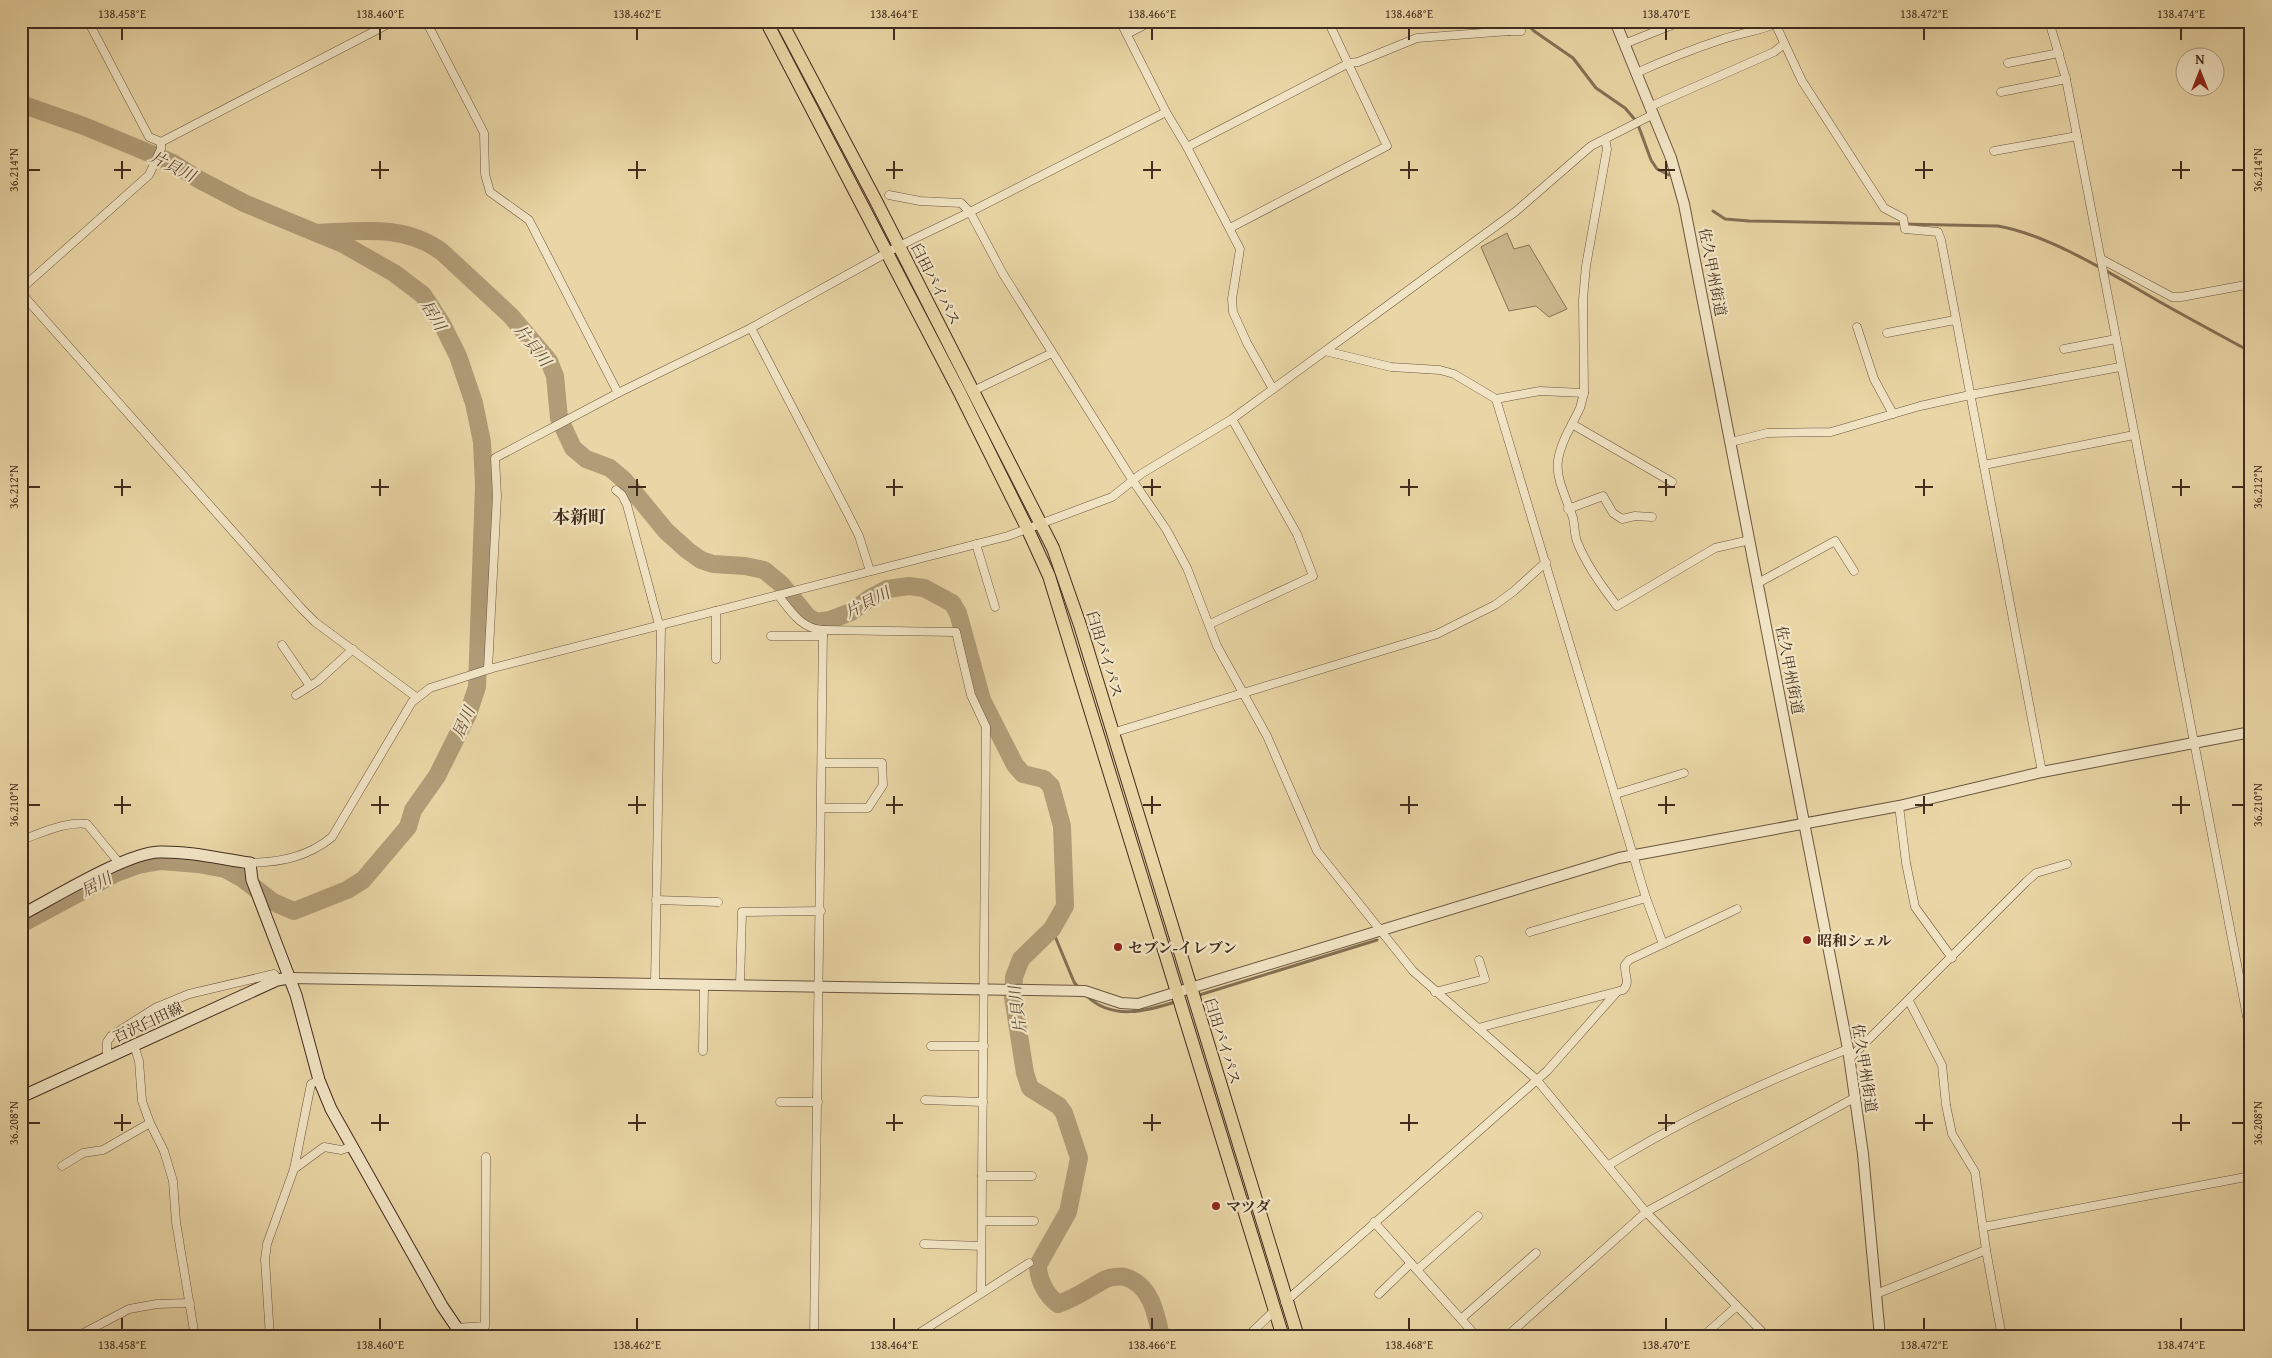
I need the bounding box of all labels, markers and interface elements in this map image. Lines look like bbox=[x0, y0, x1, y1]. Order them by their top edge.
text: 138.458°E bbox=[98, 5, 146, 22]
text: 138.460°E bbox=[356, 5, 404, 22]
text: 138.462°E bbox=[613, 5, 661, 22]
text: 138.464°E bbox=[870, 5, 918, 22]
text: 138.466°E bbox=[1128, 5, 1176, 22]
text: 138.468°E bbox=[1385, 5, 1433, 22]
text: 138.470°E bbox=[1642, 5, 1690, 22]
text: 138.472°E bbox=[1900, 5, 1948, 22]
text: 138.474°E bbox=[2157, 5, 2205, 22]
north arrow bbox=[2174, 48, 2224, 98]
text: N bbox=[2195, 49, 2205, 69]
water label: 片貝川 bbox=[146, 145, 202, 188]
text: 36.214°N bbox=[5, 148, 22, 192]
text: 36.214°N bbox=[2249, 148, 2266, 192]
street label: 佐久甲州街道 bbox=[1694, 226, 1732, 318]
street label: 臼田バイパス bbox=[906, 239, 966, 329]
water label: 居川 bbox=[415, 295, 454, 337]
water label: 片貝川 bbox=[509, 319, 558, 373]
text: 36.212°N bbox=[5, 465, 22, 509]
text: 36.212°N bbox=[2249, 465, 2266, 509]
district label: 本新町 bbox=[552, 503, 606, 530]
water label: 片貝川 bbox=[840, 580, 896, 624]
street label: 臼田バイパス bbox=[1082, 608, 1128, 700]
street label: 佐久甲州街道 bbox=[1771, 624, 1809, 716]
water label: 居川 bbox=[446, 701, 481, 742]
text: 36.210°N bbox=[5, 783, 22, 827]
text: 36.210°N bbox=[2249, 783, 2266, 827]
water label: 居川 bbox=[76, 865, 118, 902]
place label: 昭和シェル bbox=[1817, 930, 1892, 951]
marker: 昭和シェル bbox=[1801, 934, 1813, 946]
place label: セブン-イレブン bbox=[1128, 937, 1237, 958]
marker: セブン-イレブン bbox=[1112, 941, 1124, 953]
water label: 片貝川 bbox=[1002, 983, 1032, 1035]
street label: 臼田バイパス bbox=[1200, 995, 1246, 1087]
street label: 百沢臼田線 bbox=[110, 997, 186, 1047]
street label: 佐久甲州街道 bbox=[1848, 1022, 1882, 1114]
text: 36.208°N bbox=[5, 1101, 22, 1145]
text: 36.208°N bbox=[2249, 1101, 2266, 1145]
place label: マツダ bbox=[1226, 1196, 1270, 1217]
marker: マツダ bbox=[1210, 1200, 1222, 1212]
text: 138.458°E bbox=[98, 1336, 146, 1353]
text: 138.460°E bbox=[356, 1336, 404, 1353]
text: 138.462°E bbox=[613, 1336, 661, 1353]
text: 138.464°E bbox=[870, 1336, 918, 1353]
text: 138.466°E bbox=[1128, 1336, 1176, 1353]
text: 138.468°E bbox=[1385, 1336, 1433, 1353]
text: 138.470°E bbox=[1642, 1336, 1690, 1353]
text: 138.472°E bbox=[1900, 1336, 1948, 1353]
text: 138.474°E bbox=[2157, 1336, 2205, 1353]

